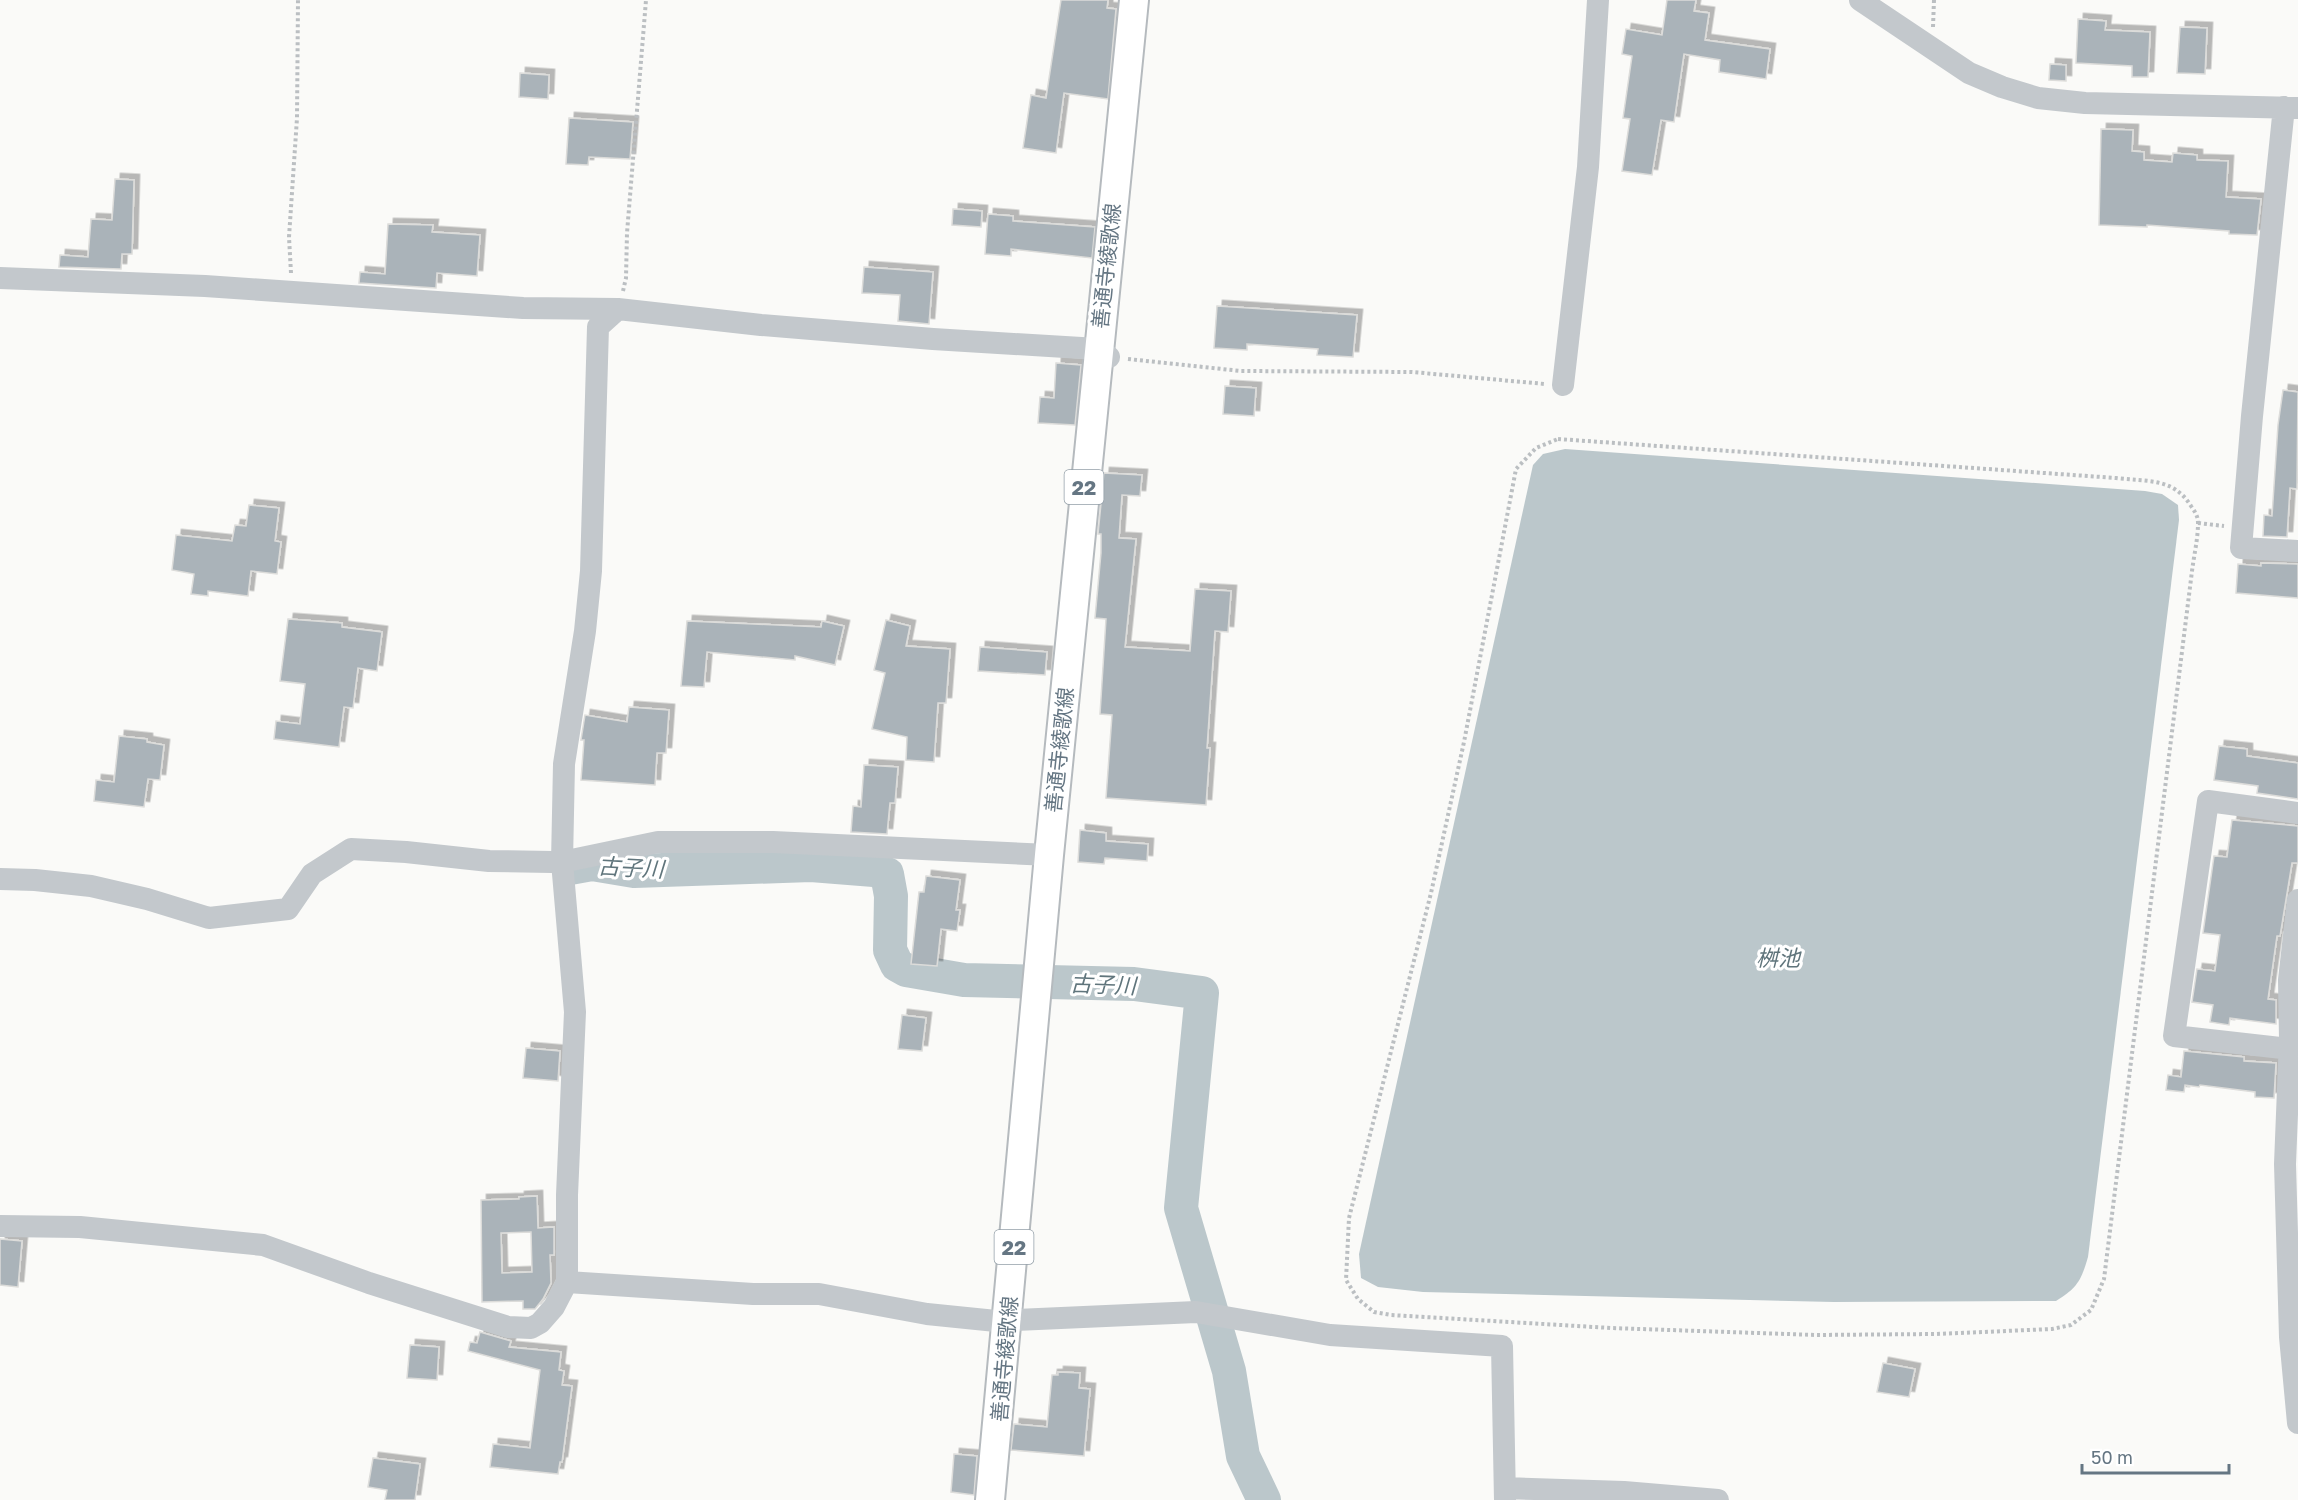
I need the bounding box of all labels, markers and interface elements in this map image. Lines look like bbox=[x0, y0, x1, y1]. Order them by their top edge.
street label: 善通寺綾歌線 bbox=[1086, 202, 1126, 330]
road number: 22 bbox=[1064, 470, 1104, 504]
street label: 善通寺綾歌線 bbox=[1039, 686, 1079, 814]
water label: 古子川 bbox=[597, 852, 667, 882]
water label: 桝池 bbox=[1756, 944, 1802, 971]
water label: 古子川 bbox=[1070, 969, 1138, 999]
road number: 22 bbox=[994, 1230, 1034, 1264]
street label: 善通寺綾歌線 bbox=[986, 1295, 1022, 1423]
scale bar bbox=[2082, 1437, 2229, 1475]
text: 50 m bbox=[2091, 1446, 2133, 1468]

